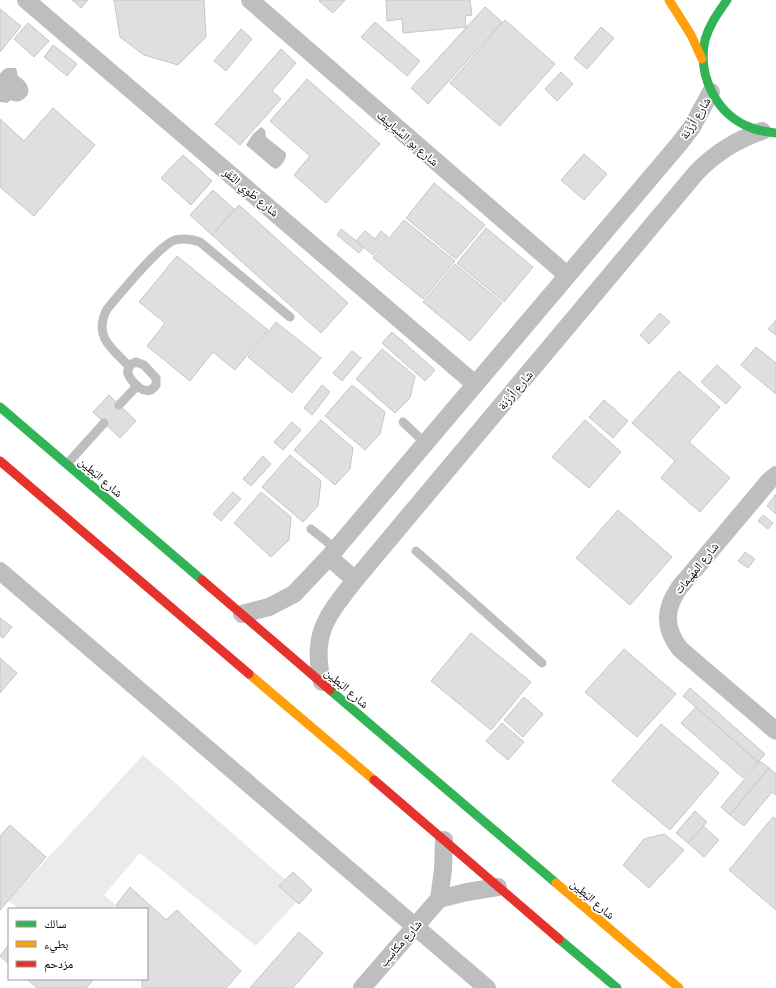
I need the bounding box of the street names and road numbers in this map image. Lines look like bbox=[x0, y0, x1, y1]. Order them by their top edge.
street label: شارع أرزَنة bbox=[676, 94, 715, 142]
street label: شارع بو السِّيايِيف bbox=[373, 107, 442, 170]
street label: شارع طَوِي النَّقَر bbox=[217, 164, 282, 222]
street label: شارع أرزَنة bbox=[494, 367, 537, 413]
street label: شارع البَطِين bbox=[75, 454, 126, 501]
street label: شارع المهَيمات bbox=[671, 539, 722, 598]
street label: شارع البَطِين bbox=[321, 665, 372, 712]
street label: شارع البَطِين bbox=[567, 876, 618, 923]
street label: شارع مكاسِب bbox=[375, 916, 425, 970]

